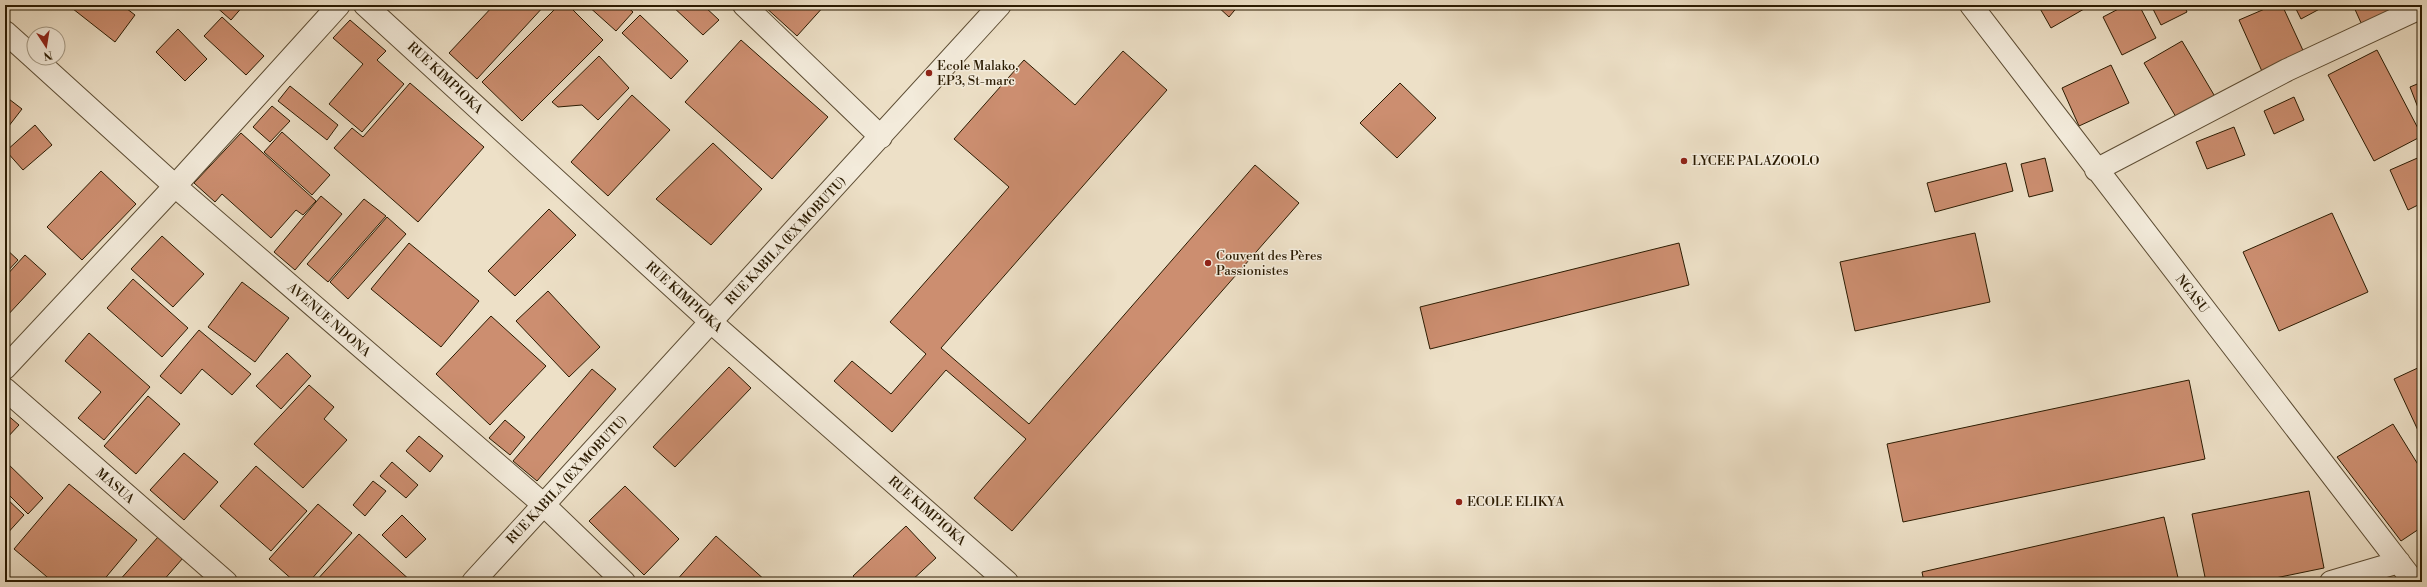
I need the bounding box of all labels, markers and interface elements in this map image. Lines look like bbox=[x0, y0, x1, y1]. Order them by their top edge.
north arrow bbox=[26, 26, 66, 66]
street label: RUE KIMPIOKA bbox=[404, 39, 487, 118]
text: N bbox=[42, 47, 54, 63]
place label: Ecole Malako, EP3, St-marc bbox=[937, 58, 1019, 89]
marker: Ecole Malako, EP3, St-marc bbox=[924, 68, 934, 78]
place label: LYCEE PALAZOOLO bbox=[1692, 153, 1819, 169]
marker: LYCEE PALAZOOLO bbox=[1679, 156, 1689, 166]
street label: RUE KABILA (EX MOBUTU) bbox=[722, 173, 850, 309]
place label: Couvent des Pères Passionistes bbox=[1216, 248, 1323, 279]
street label: RUE KIMPIOKA bbox=[642, 258, 726, 336]
marker: Couvent des Pères Passionistes bbox=[1203, 258, 1213, 268]
street label: NGASU bbox=[2172, 272, 2212, 317]
street label: AVENUE NDONA bbox=[283, 279, 375, 361]
street label: RUE KABILA (EX MOBUTU) bbox=[503, 412, 631, 548]
street label: MASUA bbox=[92, 465, 138, 508]
street label: RUE KIMPIOKA bbox=[885, 473, 970, 550]
place label: ECOLE ELIKYA bbox=[1467, 494, 1565, 510]
marker: ECOLE ELIKYA bbox=[1454, 497, 1464, 507]

